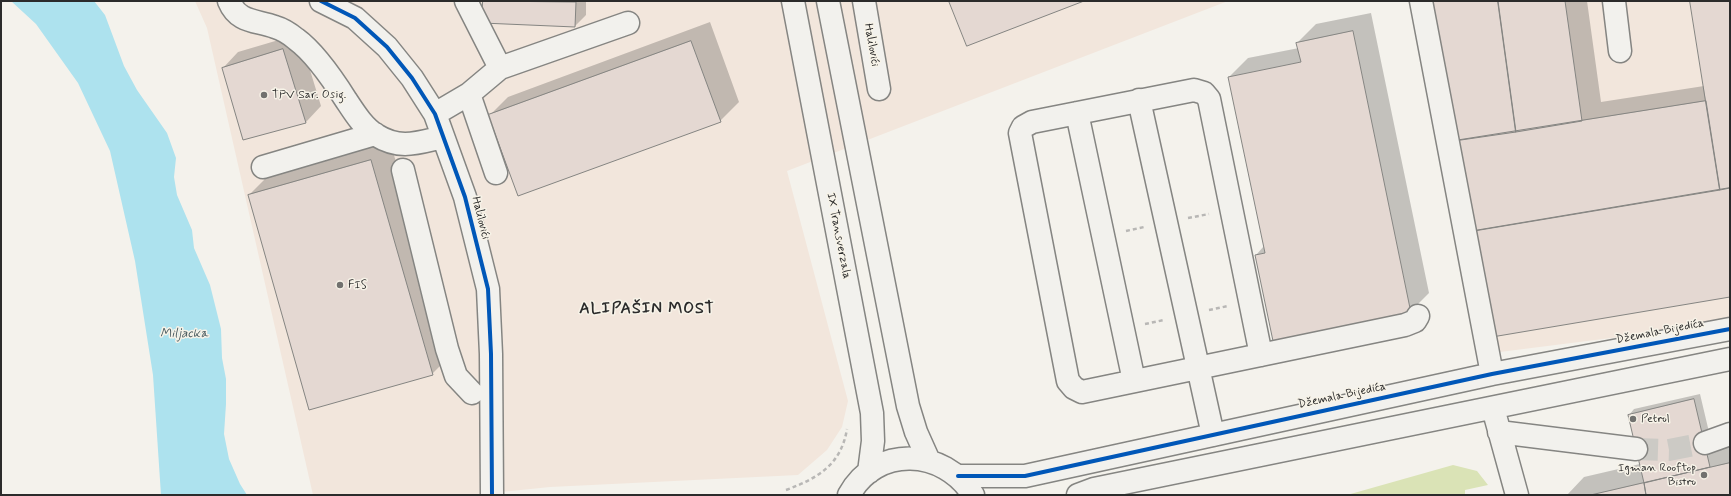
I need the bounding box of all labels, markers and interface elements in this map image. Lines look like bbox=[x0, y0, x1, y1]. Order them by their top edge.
street label: Halilovići bbox=[860, 22, 882, 68]
place label: TPV Sar. Osig. bbox=[272, 88, 346, 102]
marker: TPV Sar. Osig. bbox=[259, 90, 269, 100]
street label: IX Transverzala bbox=[823, 192, 853, 280]
street label: Halilovići bbox=[468, 195, 492, 241]
place label: FIS bbox=[348, 278, 367, 292]
marker: FIS bbox=[335, 280, 345, 290]
district label: ALIPAŠIN MOST bbox=[579, 300, 715, 320]
street label: Džemala Bijedića bbox=[1615, 316, 1705, 348]
water label: Miljacka bbox=[160, 326, 208, 342]
street label: Džemala Bijedića bbox=[1297, 380, 1387, 412]
place label: Petrol bbox=[1641, 412, 1670, 426]
marker: Petrol bbox=[1628, 414, 1638, 424]
place label: Igman Rooftop Bistro bbox=[1618, 461, 1696, 489]
marker: Igman Rooftop Bistro bbox=[1699, 470, 1709, 480]

